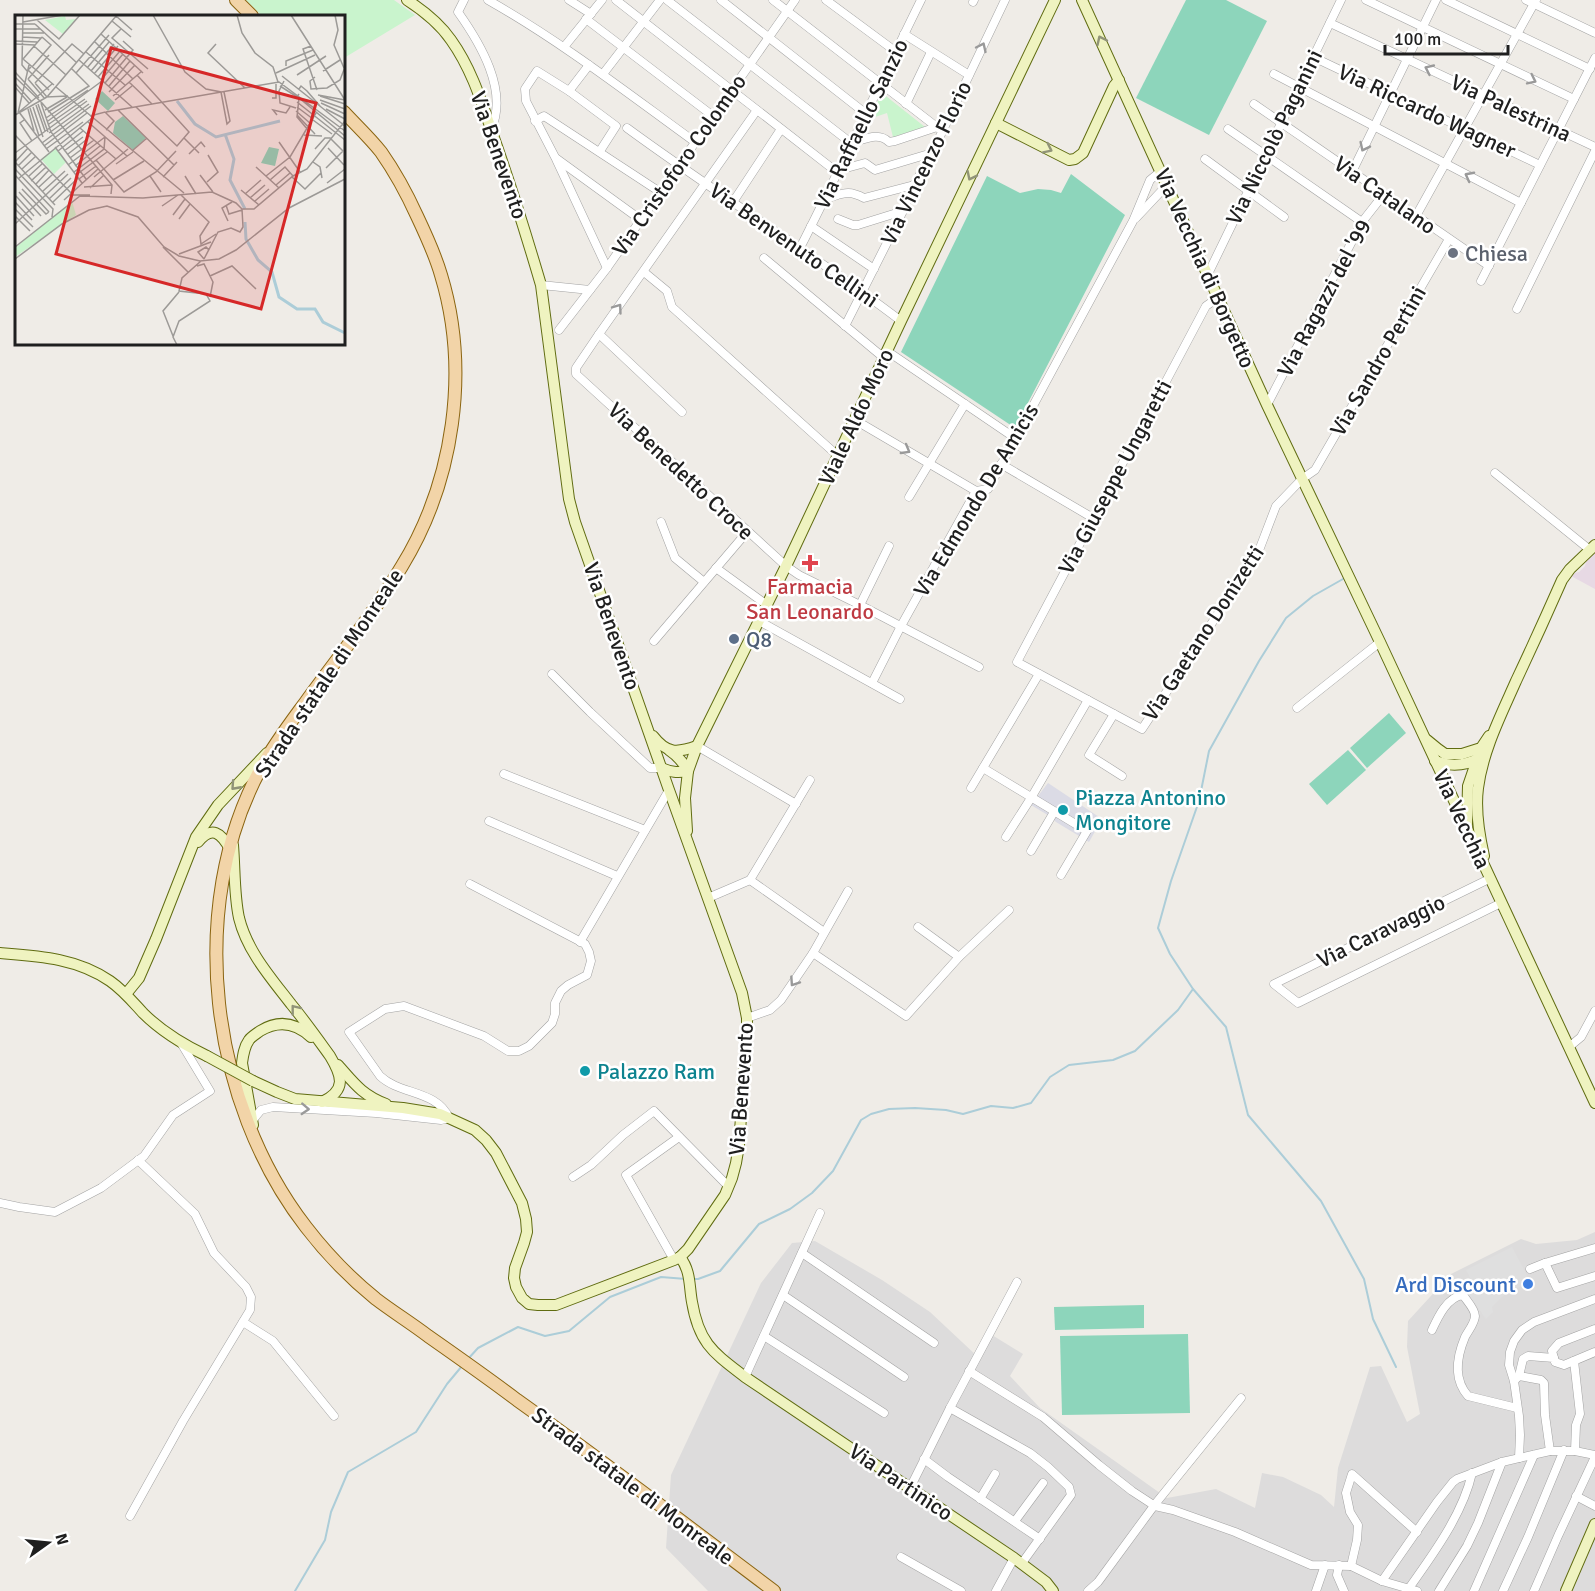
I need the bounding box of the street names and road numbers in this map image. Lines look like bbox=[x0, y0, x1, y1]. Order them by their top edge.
street label: Via Raffaello Sanzio bbox=[808, 34, 914, 214]
street label: Via Niccolò Paganini bbox=[1220, 45, 1328, 229]
street label: Via Riccardo Wagner bbox=[1334, 58, 1520, 164]
street label: Via Palestrina bbox=[1446, 68, 1576, 148]
street label: Via Cristoforo Colombo bbox=[606, 69, 752, 261]
street label: Via Vincenzo Florio bbox=[875, 77, 977, 249]
street label: Via Benevento bbox=[465, 88, 533, 222]
street label: Via Catalano bbox=[1329, 150, 1441, 240]
street label: Via Vecchia di Borgetto bbox=[1149, 164, 1261, 372]
street label: Via Benvenuto Cellini bbox=[704, 177, 884, 313]
street label: Via Ragazzi del '99 bbox=[1271, 215, 1377, 381]
street label: Via Sandro Pertini bbox=[1324, 281, 1432, 441]
street label: Viale Aldo Moro bbox=[813, 344, 899, 490]
street label: Via Giuseppe Ungaretti bbox=[1052, 375, 1178, 579]
street label: Via Benedetto Croce bbox=[602, 396, 760, 546]
street label: Via Edmondo De Amicis bbox=[908, 398, 1044, 602]
street label: Via Gaetano Donizetti bbox=[1136, 540, 1270, 726]
street label: Via Benevento bbox=[578, 559, 646, 693]
street label: Strada statale di Monreale bbox=[249, 563, 409, 783]
street label: Via Vecchia bbox=[1427, 765, 1497, 873]
street label: Via Caravaggio bbox=[1313, 888, 1449, 974]
street label: Via Benevento bbox=[723, 1022, 759, 1156]
street label: Strada statale di Monreale bbox=[526, 1401, 740, 1571]
street label: Via Partinico bbox=[844, 1437, 958, 1527]

